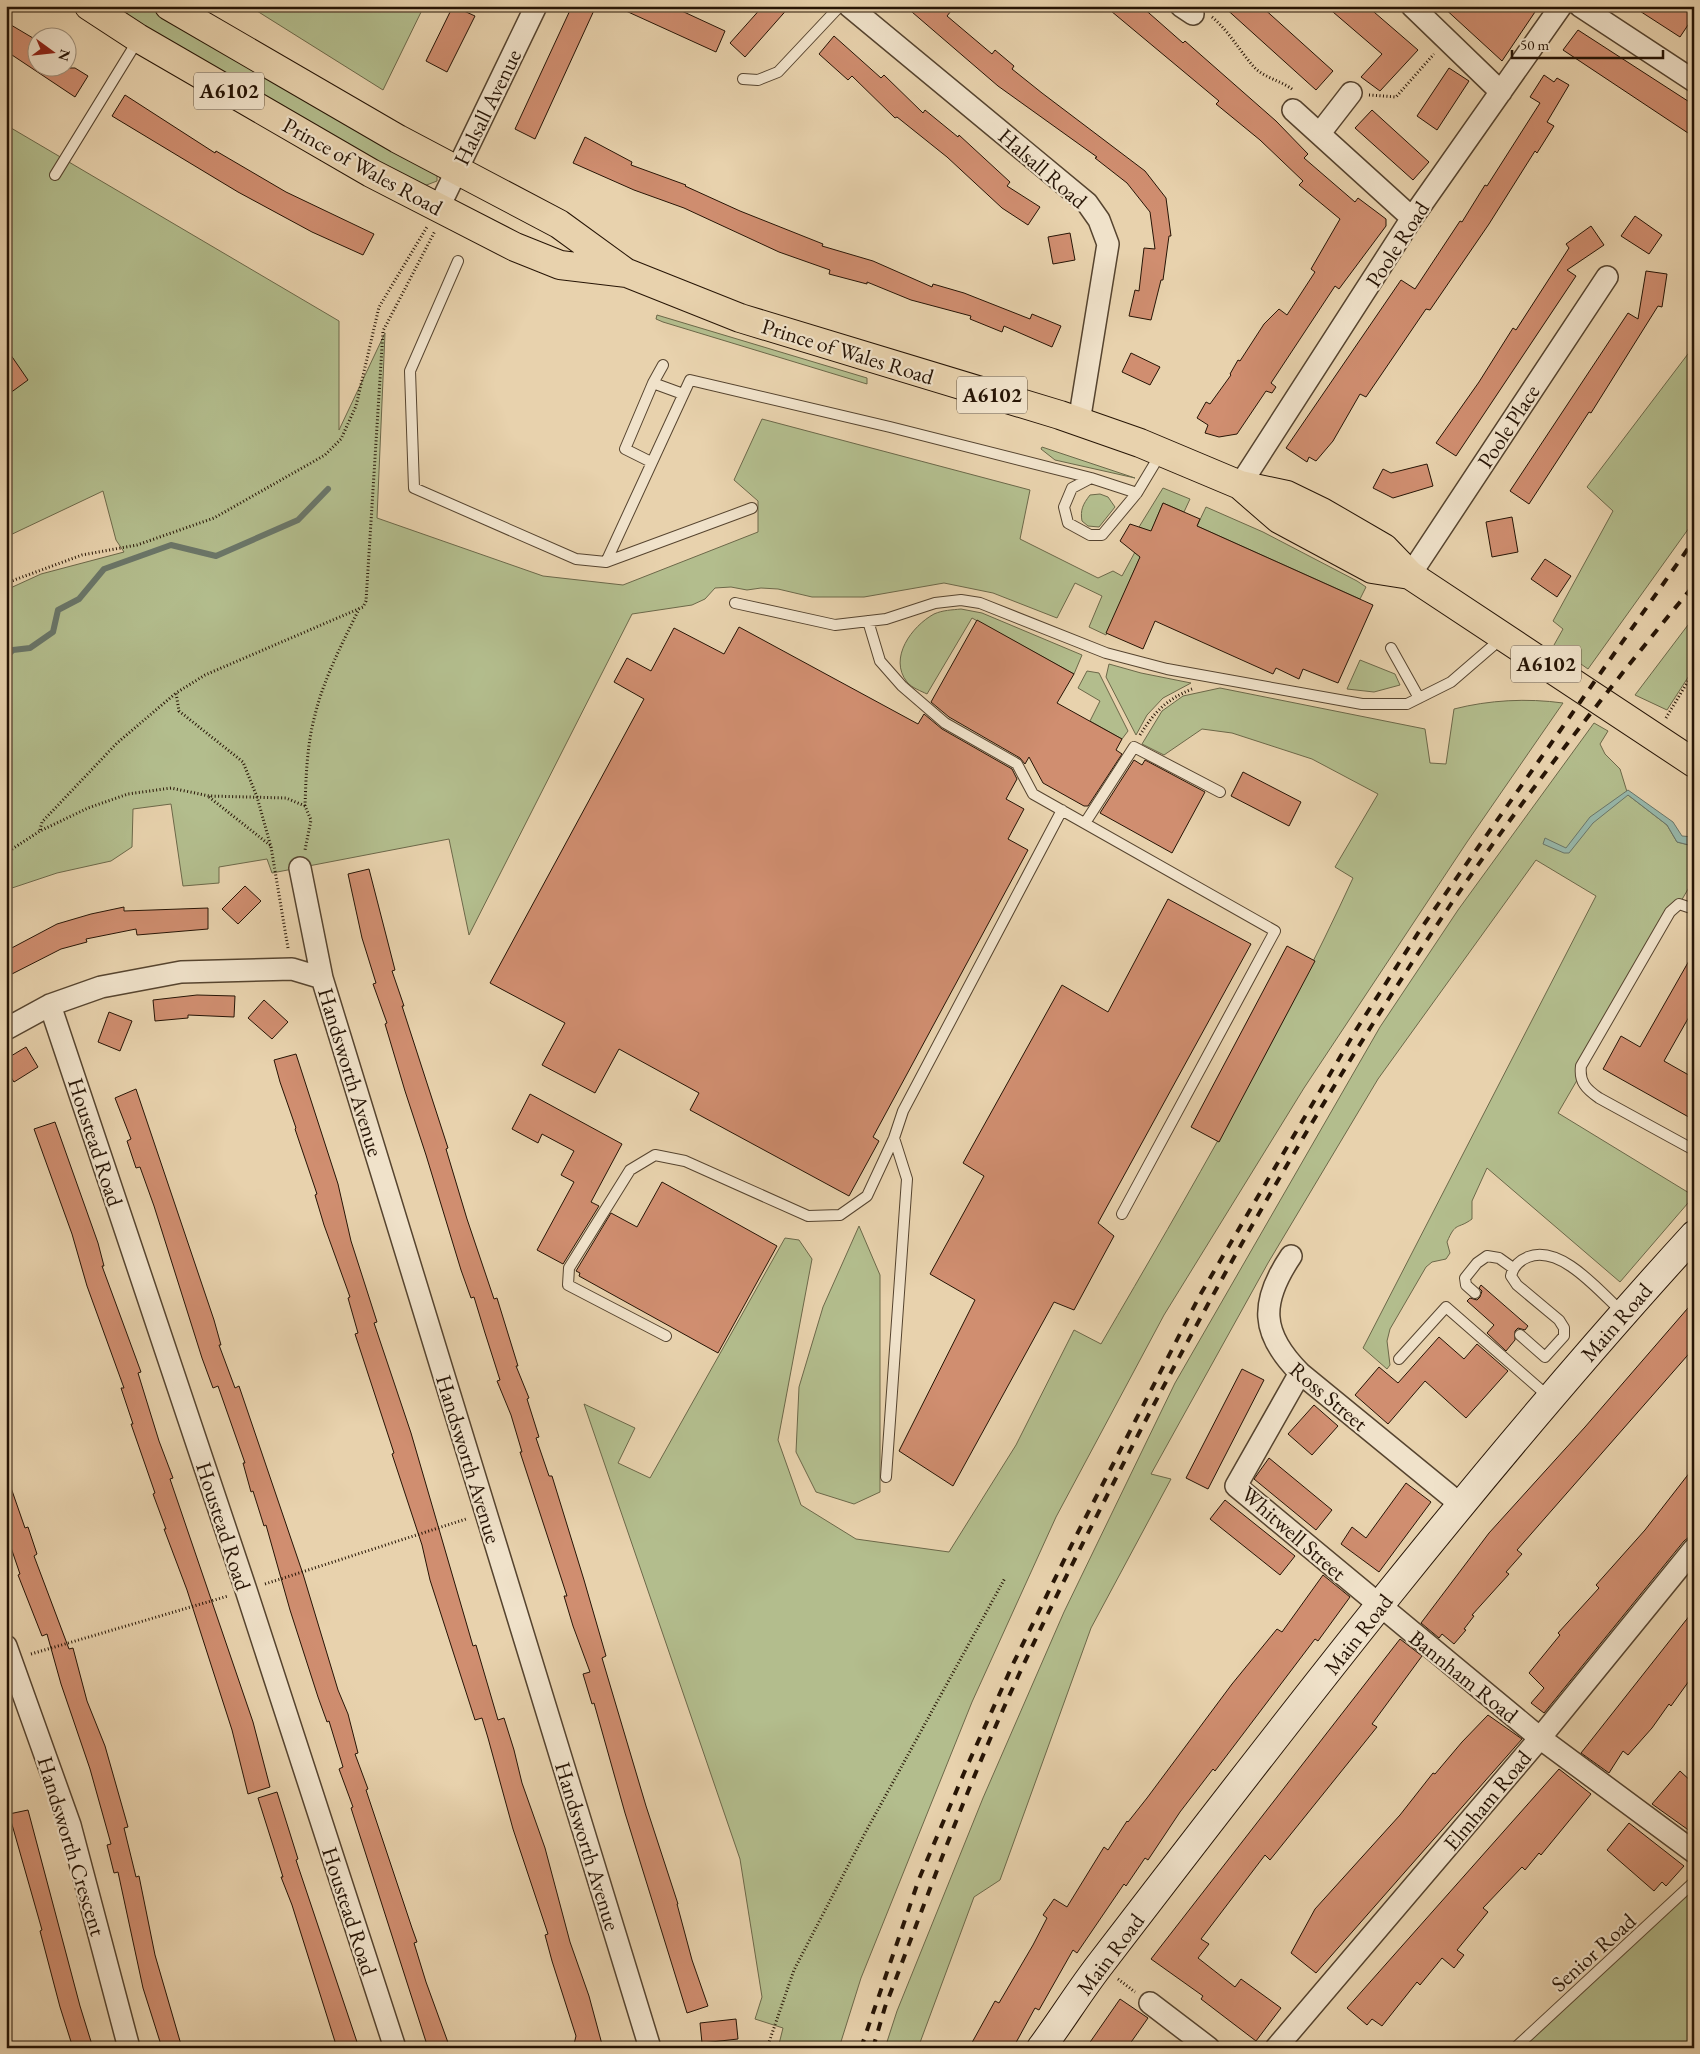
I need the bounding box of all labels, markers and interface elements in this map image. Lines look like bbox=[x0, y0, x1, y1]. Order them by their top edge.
north arrow bbox=[28, 28, 78, 78]
scale bar bbox=[1512, 28, 1664, 60]
text: 50 m bbox=[1520, 35, 1549, 54]
street label: Halsall Avenue bbox=[447, 44, 528, 170]
text: N bbox=[54, 48, 75, 64]
road number: A6102 bbox=[194, 72, 264, 110]
street label: Prince of Wales Road bbox=[278, 111, 449, 223]
street label: Halsall Road bbox=[992, 122, 1094, 216]
street label: Poole Road bbox=[1359, 195, 1436, 293]
street label: Prince of Wales Road bbox=[758, 312, 938, 392]
road number: A6102 bbox=[957, 376, 1027, 414]
street label: Poole Place bbox=[1471, 379, 1546, 474]
road number: A6102 bbox=[1511, 646, 1581, 682]
street label: Handsworth Avenue bbox=[311, 984, 390, 1160]
street label: Houstead Road bbox=[61, 1074, 130, 1211]
street label: Main Road bbox=[1574, 1276, 1659, 1368]
street label: Ross Street bbox=[1284, 1355, 1374, 1438]
street label: Handsworth Avenue bbox=[429, 1371, 508, 1547]
street label: Houstead Road bbox=[189, 1458, 258, 1595]
street label: Whitwell Street bbox=[1235, 1480, 1352, 1587]
street label: Main Road bbox=[1318, 1587, 1400, 1681]
street label: Bannham Road bbox=[1403, 1623, 1525, 1730]
street label: Elmham Road bbox=[1437, 1743, 1538, 1857]
street label: Handsworth Crescent bbox=[30, 1753, 113, 1939]
street label: Handsworth Avenue bbox=[548, 1758, 627, 1934]
street label: Houstead Road bbox=[315, 1843, 384, 1980]
street label: Senior Road bbox=[1545, 1906, 1643, 1998]
street label: Main Road bbox=[1070, 1907, 1151, 2001]

